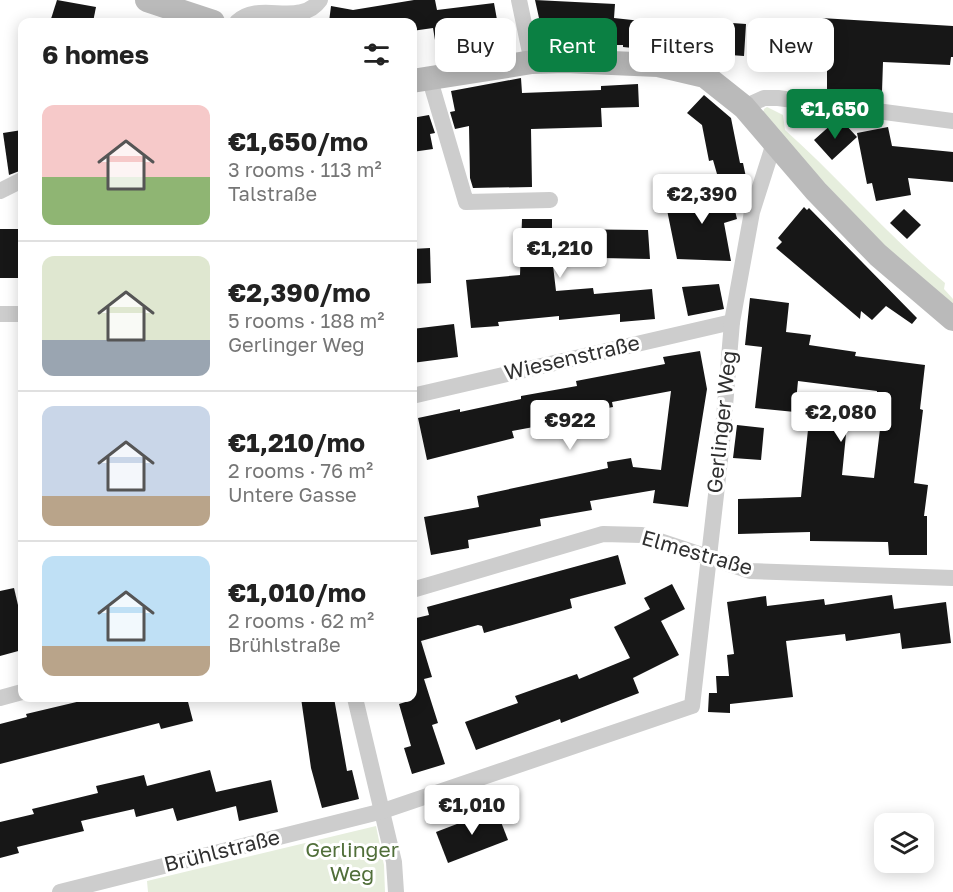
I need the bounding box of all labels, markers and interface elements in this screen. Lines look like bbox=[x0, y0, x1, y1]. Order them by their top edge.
chip: Buy bbox=[435, 18, 516, 72]
chip: Rent bbox=[528, 18, 617, 72]
chip: Filters bbox=[629, 18, 735, 72]
chip: New bbox=[747, 18, 834, 72]
icon: filters bbox=[360, 38, 393, 71]
text: 6 homes bbox=[42, 39, 149, 70]
pin: €1,650 bbox=[786, 89, 884, 140]
text: €1,650 bbox=[801, 96, 869, 120]
text: €1,650/mo bbox=[228, 126, 368, 157]
icon: home bbox=[90, 129, 162, 201]
text: 3 rooms · 113 m² bbox=[228, 157, 382, 181]
pin: €2,390 bbox=[653, 174, 751, 225]
text: Talstraße bbox=[228, 181, 317, 205]
text: €2,390 bbox=[667, 181, 737, 205]
pin: €1,210 bbox=[511, 228, 609, 279]
text: €1,210 bbox=[527, 235, 593, 259]
text: €2,390/mo bbox=[228, 277, 371, 308]
icon: home bbox=[90, 280, 162, 352]
text: 5 rooms · 188 m² bbox=[228, 308, 385, 332]
street label: Wiesenstraße bbox=[502, 329, 642, 385]
text: Gerlinger Weg bbox=[228, 332, 365, 356]
street label: Gerlinger Weg bbox=[701, 349, 741, 495]
pin: €2,080 bbox=[792, 392, 890, 443]
text: €2,080 bbox=[805, 399, 877, 423]
pin: €922 bbox=[534, 400, 606, 451]
text: €922 bbox=[544, 407, 596, 431]
text: €1,210/mo bbox=[228, 427, 365, 458]
icon: home bbox=[90, 430, 162, 502]
text: 2 rooms · 76 m² bbox=[228, 458, 373, 482]
text: Untere Gasse bbox=[228, 482, 357, 506]
street label: Elmestraße bbox=[639, 524, 756, 580]
text: €1,010/mo bbox=[228, 577, 366, 608]
icon: home bbox=[90, 580, 162, 652]
text: 2 rooms · 62 m² bbox=[228, 608, 374, 632]
text: Brühlstraße bbox=[228, 632, 341, 656]
pin: €1,010 bbox=[423, 785, 521, 836]
text: €1,010 bbox=[438, 792, 506, 816]
map controls bbox=[874, 813, 934, 873]
button: layers bbox=[874, 813, 934, 873]
street label: Brühlstraße bbox=[161, 823, 282, 877]
park label: Gerlinger Weg bbox=[305, 836, 399, 886]

